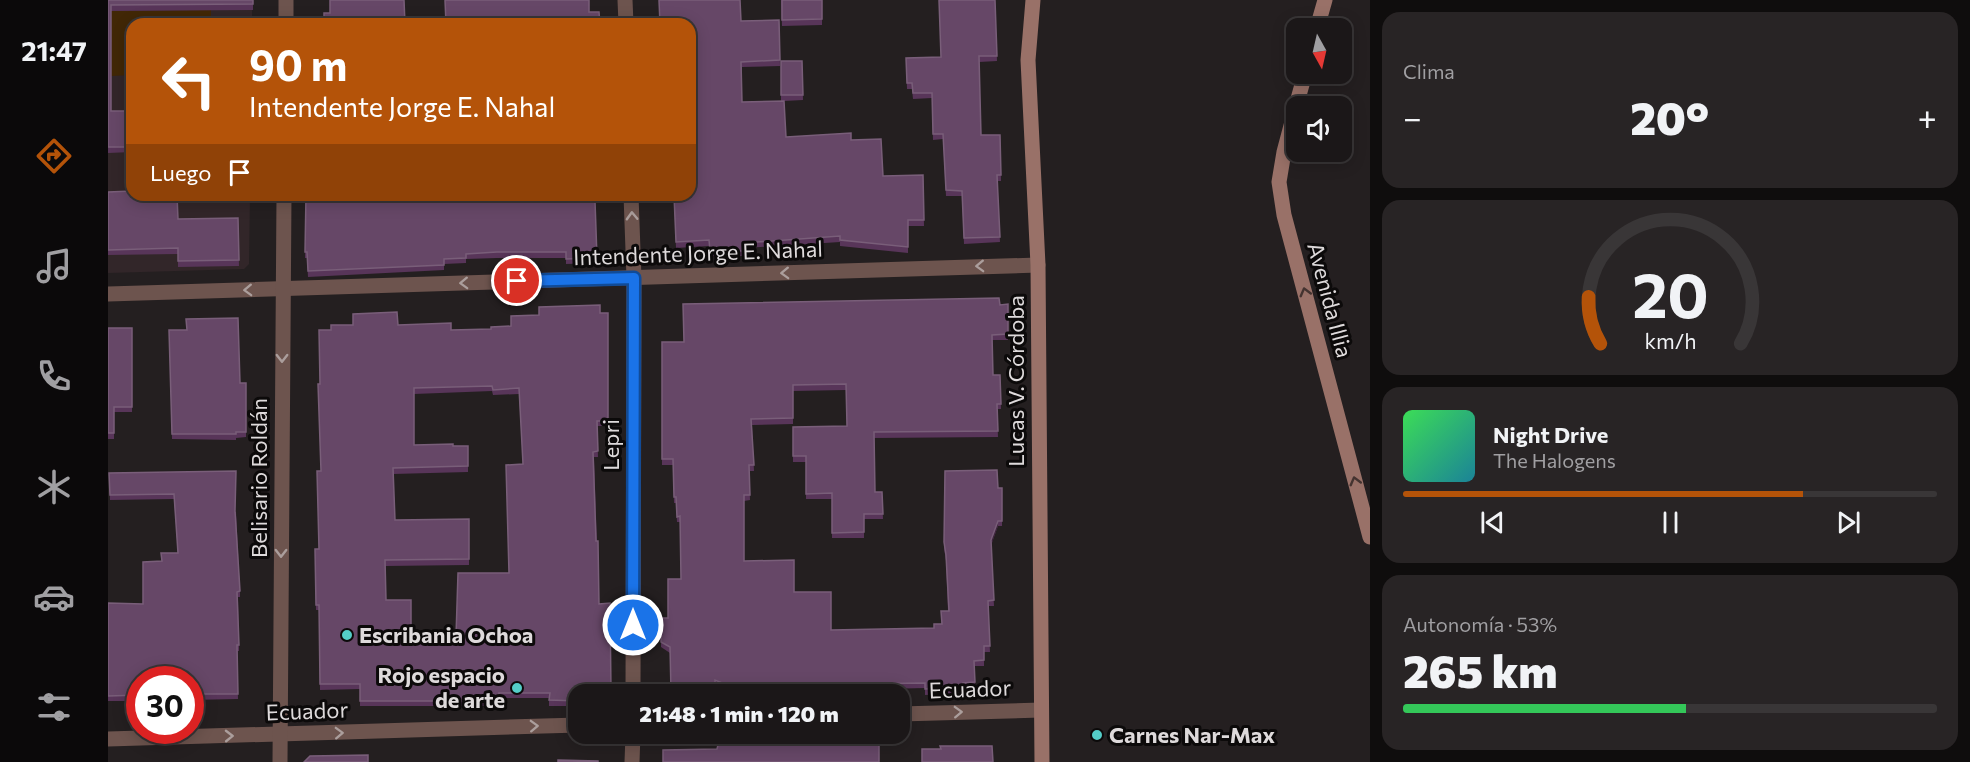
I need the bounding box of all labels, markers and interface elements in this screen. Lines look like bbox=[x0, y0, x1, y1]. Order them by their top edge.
north arrow bbox=[1286, 18, 1352, 84]
map controls bbox=[1286, 18, 1352, 162]
text: 21:47 bbox=[21, 34, 87, 67]
text: 90 m bbox=[249, 38, 348, 90]
icon: left bbox=[150, 42, 228, 120]
text: Clima bbox=[1403, 59, 1455, 83]
text: 20° bbox=[1630, 89, 1709, 144]
text: Intendente Jorge E. Nahal bbox=[249, 90, 555, 123]
button: sound bbox=[1286, 96, 1352, 162]
text: − bbox=[1403, 96, 1422, 137]
text: + bbox=[1918, 96, 1937, 137]
icon: directions bbox=[33, 135, 75, 177]
icon: arrive bbox=[223, 156, 256, 189]
text: Luego bbox=[150, 159, 211, 186]
one-way arrow bbox=[626, 212, 638, 221]
street label: Intendente Jorge E. Nahal bbox=[573, 235, 823, 270]
street label: Avenida Illia bbox=[1302, 239, 1359, 360]
icon: music bbox=[33, 245, 75, 287]
pin bbox=[491, 255, 542, 306]
text: 20 bbox=[1632, 255, 1708, 331]
one-way arrow bbox=[975, 260, 984, 273]
icon: arrive bbox=[500, 264, 533, 297]
one-way arrow bbox=[780, 266, 789, 279]
one-way arrow bbox=[460, 277, 469, 289]
one-way arrow bbox=[244, 284, 253, 296]
one-way arrow bbox=[1299, 288, 1312, 298]
street label: Lucas V. Córdoba bbox=[1002, 295, 1029, 467]
text: km/h bbox=[1644, 328, 1696, 354]
one-way arrow bbox=[276, 354, 289, 363]
icon: phone bbox=[33, 355, 75, 397]
street label: Belisario Roldán bbox=[245, 398, 272, 558]
street label: Lepri bbox=[597, 419, 624, 471]
text: Night Drive bbox=[1493, 421, 1608, 448]
text: The Halogens bbox=[1493, 448, 1616, 472]
icon: climate bbox=[33, 466, 75, 508]
one-way arrow bbox=[1350, 476, 1362, 487]
icon: previous bbox=[1476, 506, 1509, 539]
icon: pause bbox=[1654, 506, 1687, 539]
icon: next bbox=[1832, 506, 1865, 539]
one-way arrow bbox=[275, 549, 287, 558]
icon: car bbox=[33, 576, 75, 618]
position arrow bbox=[601, 593, 665, 657]
text: Autonomía · 53% bbox=[1403, 612, 1557, 636]
place label: Escribania Ochoa bbox=[359, 621, 533, 648]
marker: Escribania Ochoa bbox=[340, 628, 354, 642]
text: 265 km bbox=[1403, 642, 1558, 697]
place label: Rojo espacio de arte bbox=[378, 661, 505, 713]
speed limit sign: 30 bbox=[126, 666, 204, 744]
street label: Ecuador bbox=[928, 674, 1012, 703]
marker: Rojo espacio de arte bbox=[510, 681, 524, 695]
icon: filters bbox=[33, 686, 75, 728]
street label: Ecuador bbox=[265, 696, 349, 725]
text: 21:48 · 1 min · 120 m bbox=[639, 700, 839, 727]
one-way arrow bbox=[954, 706, 963, 719]
one-way arrow bbox=[529, 720, 538, 733]
place label: Carnes Nar-Max bbox=[1109, 721, 1275, 748]
one-way arrow bbox=[334, 726, 343, 739]
marker: Carnes Nar-Max bbox=[1090, 728, 1104, 742]
one-way arrow bbox=[225, 730, 234, 742]

